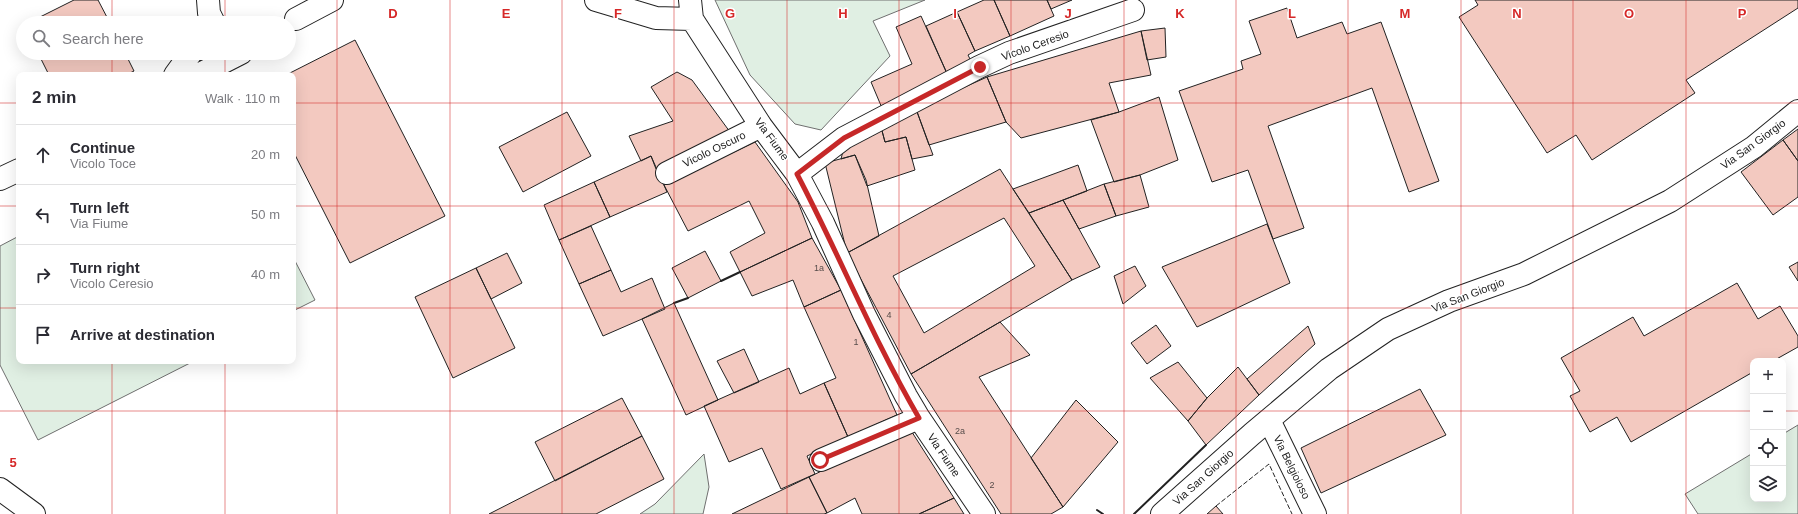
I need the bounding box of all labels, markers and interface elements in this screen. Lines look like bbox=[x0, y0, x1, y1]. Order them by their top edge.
text: D bbox=[388, 6, 398, 21]
text: E bbox=[502, 6, 511, 21]
text: F bbox=[614, 6, 622, 21]
text: G bbox=[725, 6, 735, 21]
text: H bbox=[838, 6, 848, 21]
text: I bbox=[953, 6, 957, 21]
text: J bbox=[1064, 6, 1072, 21]
text: K bbox=[1175, 6, 1185, 21]
text: L bbox=[1288, 6, 1296, 21]
text: M bbox=[1400, 6, 1410, 21]
text: N bbox=[1512, 6, 1522, 21]
text: O bbox=[1624, 6, 1634, 21]
text: P bbox=[1738, 6, 1747, 21]
search box bbox=[16, 16, 296, 60]
icon: search bbox=[30, 27, 52, 49]
street label: Vicolo Ceresio bbox=[1000, 27, 1070, 63]
text: Search here bbox=[62, 30, 144, 47]
route end bbox=[971, 58, 989, 76]
text: 2 min bbox=[32, 88, 76, 107]
text: Walk · 110 m bbox=[205, 91, 280, 106]
street label: Via Fiume bbox=[753, 116, 791, 162]
street label: Via San Giorgio bbox=[1718, 117, 1788, 171]
street label: Vicolo Oscuro bbox=[681, 129, 747, 169]
text: Continue bbox=[70, 139, 135, 156]
icon: ahead bbox=[32, 144, 54, 166]
text: 20 m bbox=[251, 147, 280, 162]
text: Vicolo Toce bbox=[70, 156, 136, 171]
text: Turn left bbox=[70, 199, 129, 216]
icon: left bbox=[32, 204, 54, 226]
text: 50 m bbox=[251, 207, 280, 222]
text: Via Fiume bbox=[70, 216, 128, 231]
text: Turn right bbox=[70, 259, 140, 276]
house number: 1a bbox=[814, 263, 824, 273]
icon: right bbox=[32, 264, 54, 286]
text: 40 m bbox=[251, 267, 280, 282]
text: Vicolo Ceresio bbox=[70, 276, 154, 291]
street label: Via San Giorgio bbox=[1430, 276, 1506, 314]
house number: 4 bbox=[886, 310, 892, 320]
icon: arrive bbox=[32, 324, 54, 346]
text: Arrive at destination bbox=[70, 326, 215, 343]
house number: 1 bbox=[853, 337, 859, 347]
map controls bbox=[1750, 358, 1786, 502]
button: + bbox=[1750, 358, 1786, 394]
button: − bbox=[1750, 394, 1786, 430]
house number: 2a bbox=[955, 426, 965, 436]
button: locate bbox=[1750, 430, 1786, 466]
street label: Via Fiume bbox=[925, 431, 963, 479]
street label: Via Belgioioso bbox=[1271, 433, 1313, 501]
street label: Via San Giorgio bbox=[1170, 447, 1236, 507]
route start bbox=[811, 451, 829, 469]
text: 5 bbox=[9, 455, 17, 470]
button: layers bbox=[1750, 466, 1786, 502]
house number: 2 bbox=[989, 480, 995, 490]

